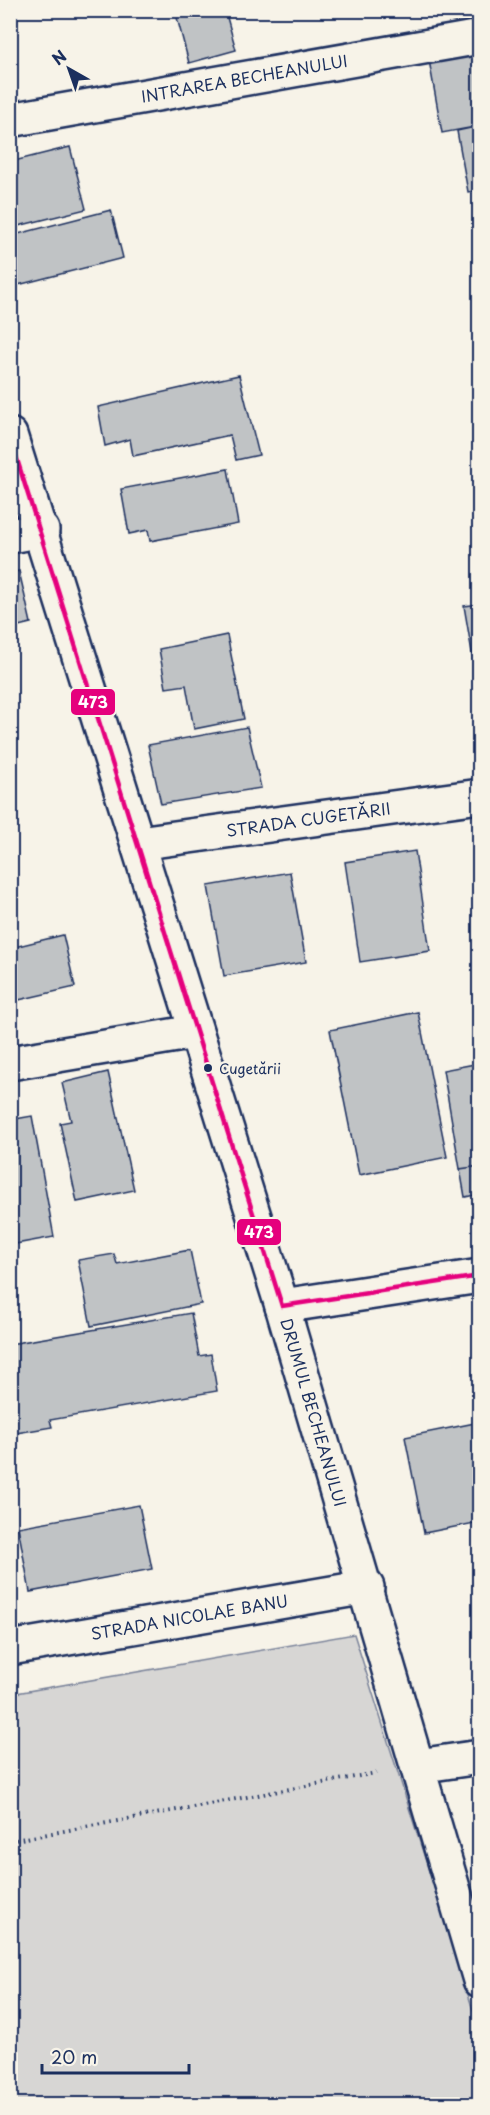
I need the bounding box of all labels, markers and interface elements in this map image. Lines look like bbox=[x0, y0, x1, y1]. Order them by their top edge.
north arrow bbox=[39, 39, 99, 99]
text: N bbox=[46, 43, 71, 70]
street label: INTRAREA BECHEANULUI bbox=[139, 48, 350, 108]
line badge: 473 bbox=[70, 688, 116, 716]
text: 473 bbox=[78, 689, 108, 713]
street label: STRADA CUGETĂRII bbox=[225, 795, 392, 842]
place label: Cugetării bbox=[219, 1058, 281, 1079]
marker: Cugetării bbox=[202, 1062, 214, 1074]
line badge: 473 bbox=[236, 1218, 282, 1246]
text: 473 bbox=[244, 1219, 274, 1243]
street label: DRUMUL BECHEANULUI bbox=[275, 1315, 353, 1509]
street label: STRADA NICOLAE BANU bbox=[89, 1588, 290, 1645]
scale bar bbox=[42, 2037, 189, 2075]
text: 20 m bbox=[51, 2043, 97, 2070]

